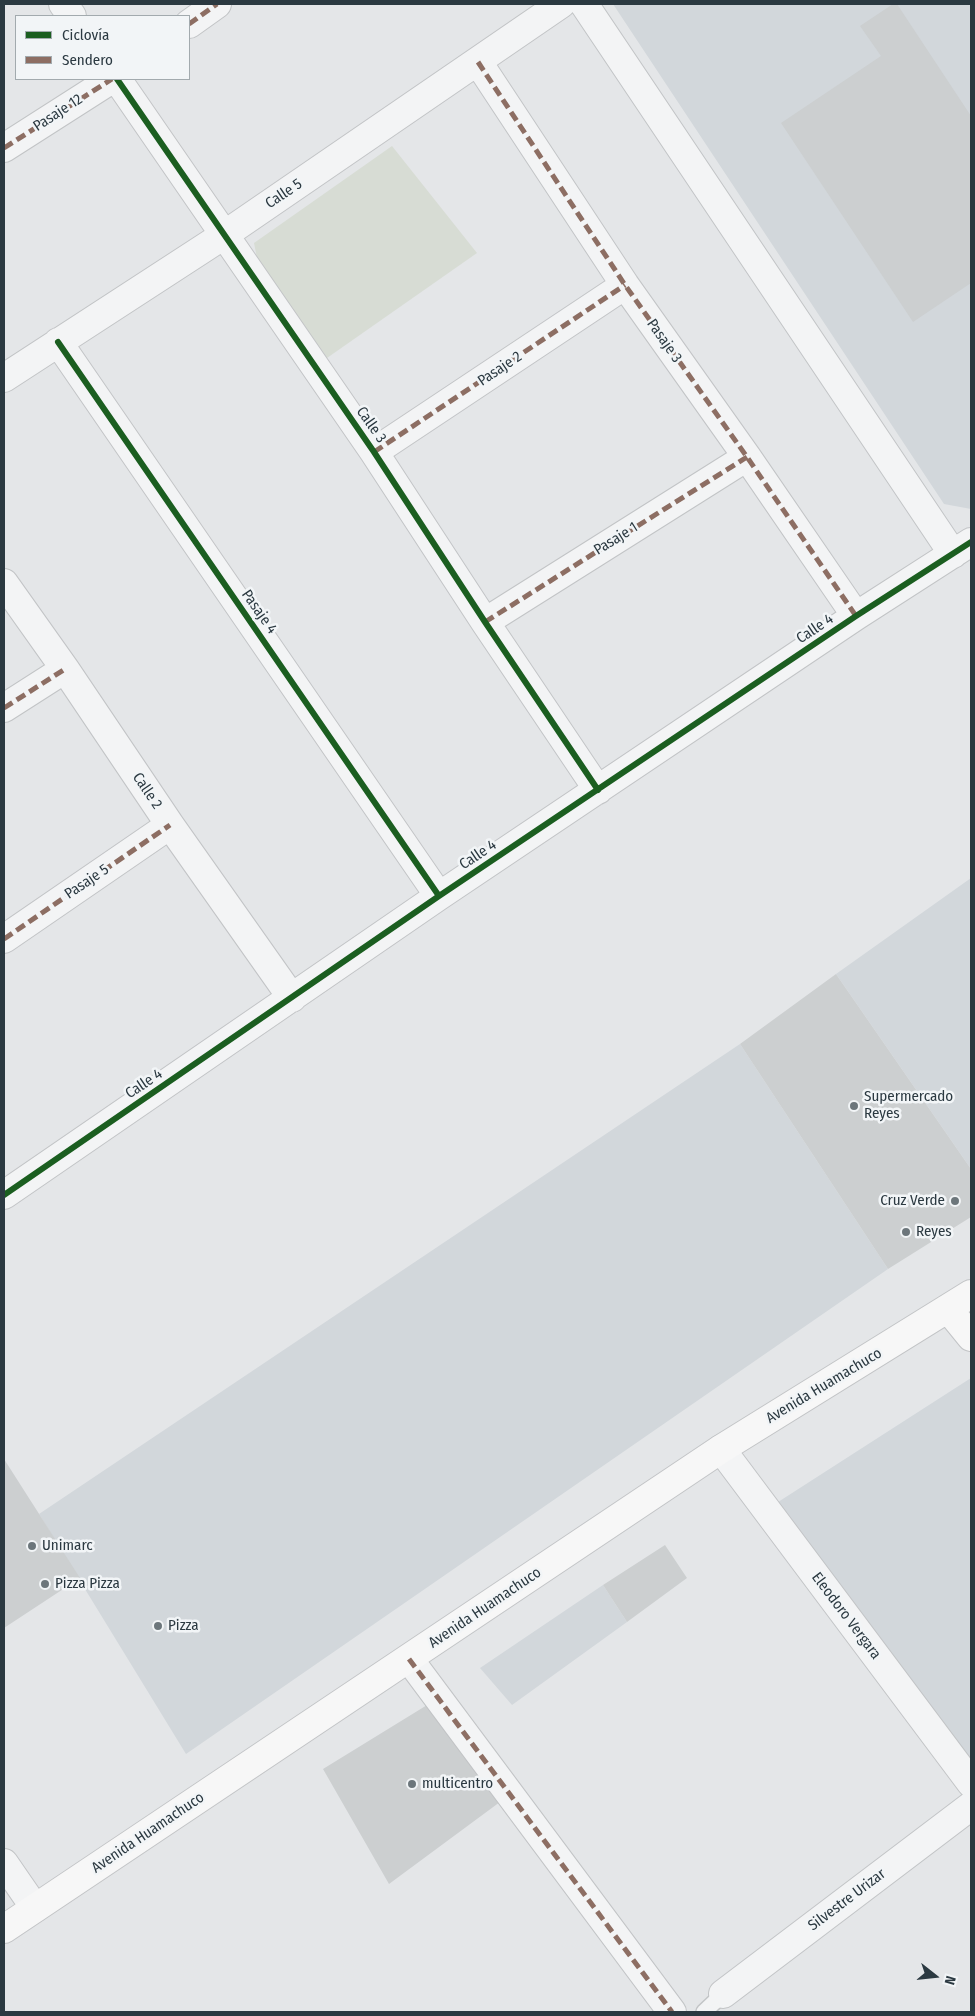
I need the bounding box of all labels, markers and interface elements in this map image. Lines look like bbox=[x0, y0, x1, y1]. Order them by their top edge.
legend bbox=[15, 15, 190, 80]
text: Ciclovía bbox=[62, 26, 109, 44]
text: Sendero bbox=[62, 51, 113, 69]
street label: Pasaje 12 bbox=[30, 90, 86, 136]
street label: Calle 5 bbox=[262, 175, 306, 213]
street label: Pasaje 3 bbox=[642, 316, 686, 366]
street label: Pasaje 2 bbox=[475, 348, 525, 390]
street label: Calle 3 bbox=[352, 403, 390, 447]
street label: Pasaje 1 bbox=[591, 519, 641, 559]
street label: Pasaje 4 bbox=[237, 586, 281, 638]
street label: Calle 4 bbox=[793, 610, 837, 648]
street label: Calle 2 bbox=[128, 769, 166, 813]
street label: Calle 4 bbox=[456, 836, 500, 874]
street label: Pasaje 5 bbox=[61, 861, 113, 903]
street label: Calle 4 bbox=[122, 1065, 166, 1103]
place label: Supermercado Reyes bbox=[864, 1088, 953, 1123]
marker: Supermercado Reyes bbox=[848, 1100, 860, 1112]
place label: Cruz Verde bbox=[880, 1192, 945, 1210]
marker: Cruz Verde bbox=[949, 1195, 961, 1207]
place label: Reyes bbox=[916, 1223, 952, 1241]
marker: Reyes bbox=[900, 1226, 912, 1238]
street label: Avenida Huamachuco bbox=[763, 1344, 885, 1428]
place label: Unimarc bbox=[42, 1537, 93, 1555]
marker: Unimarc bbox=[26, 1540, 38, 1552]
street label: Avenida Huamachuco bbox=[425, 1564, 545, 1652]
street label: Eleodoro Vergara bbox=[807, 1569, 885, 1663]
place label: Pizza Pizza bbox=[55, 1575, 120, 1593]
marker: Pizza Pizza bbox=[39, 1578, 51, 1590]
place label: Pizza bbox=[168, 1617, 199, 1635]
marker: Pizza bbox=[152, 1620, 164, 1632]
place label: multicentro bbox=[422, 1775, 493, 1793]
marker: multicentro bbox=[406, 1778, 418, 1790]
street label: Avenida Huamachuco bbox=[88, 1789, 208, 1877]
street label: Silvestre Urizar bbox=[805, 1865, 889, 1935]
north arrow bbox=[910, 1951, 960, 2001]
text: N bbox=[941, 1974, 959, 1987]

